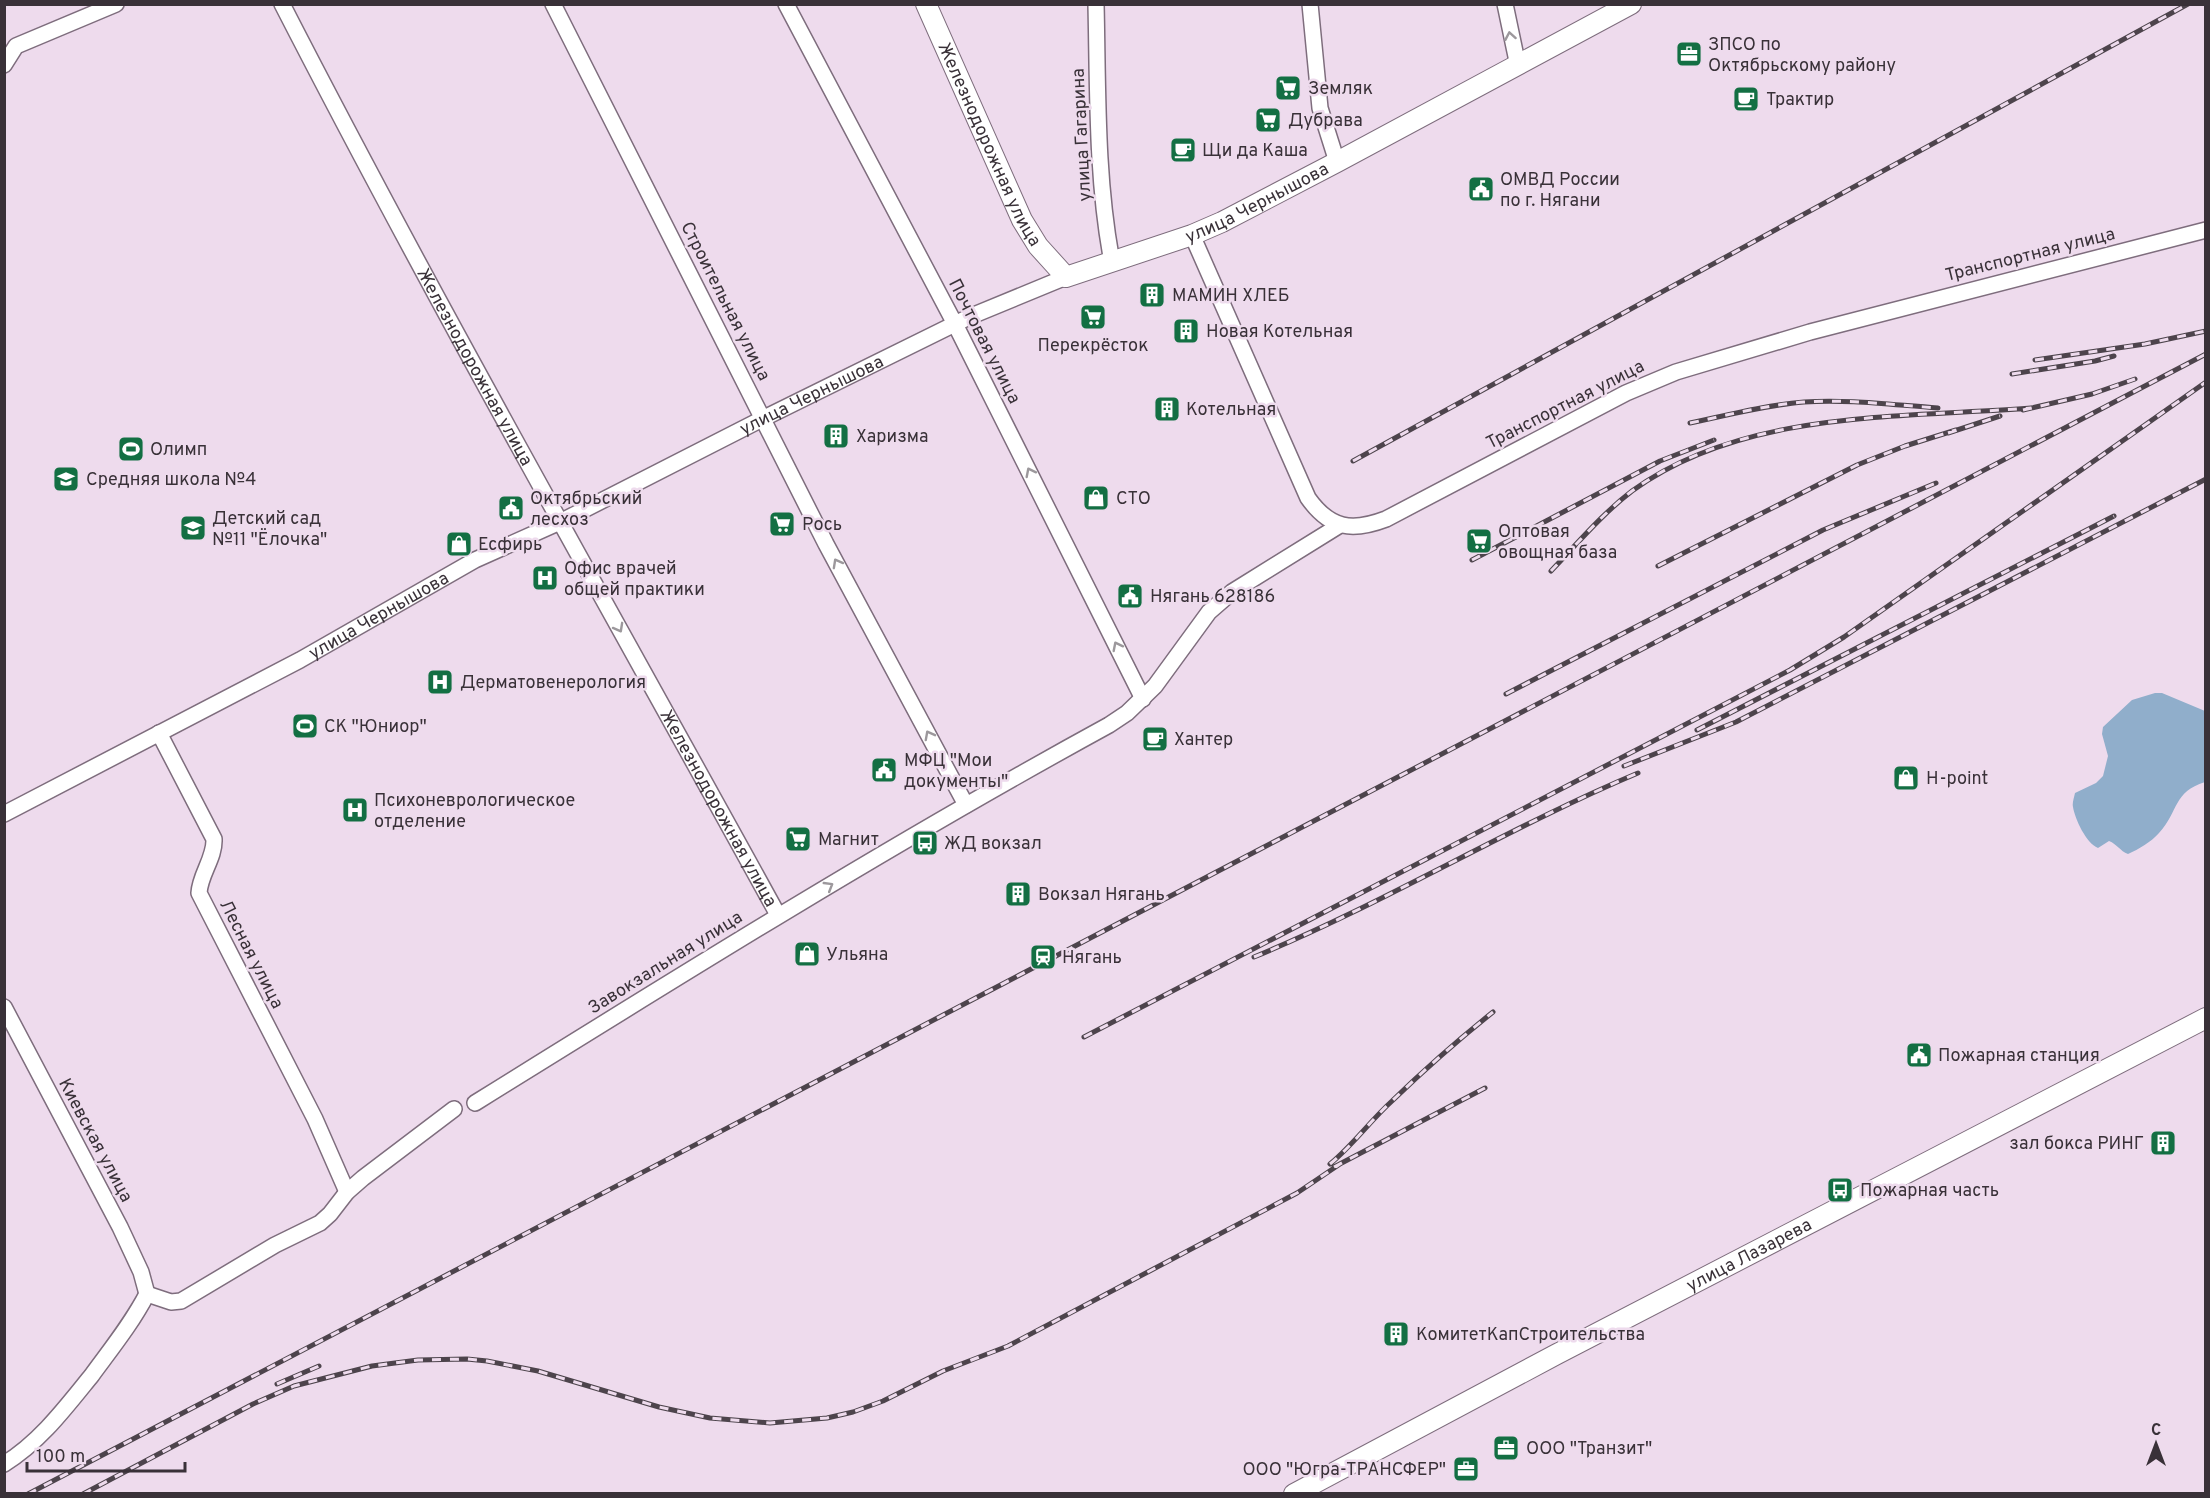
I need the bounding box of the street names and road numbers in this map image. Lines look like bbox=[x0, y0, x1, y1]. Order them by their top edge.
street label: Железнодорожная улица bbox=[932, 39, 1046, 251]
street label: улица Гагарина bbox=[1068, 68, 1097, 202]
street label: улица Чернышова bbox=[1183, 158, 1333, 249]
street label: Строительная улица bbox=[675, 218, 775, 385]
street label: Транспортная улица bbox=[1943, 223, 2118, 288]
street label: Железнодорожная улица bbox=[411, 265, 537, 470]
street label: Почтовая улица bbox=[942, 275, 1025, 408]
street label: улица Чернышова bbox=[736, 351, 888, 441]
street label: Транспортная улица bbox=[1483, 356, 1649, 455]
street label: улица Чернышова bbox=[305, 567, 453, 666]
street label: Железнодорожная улица bbox=[654, 706, 781, 911]
street label: Лесная улица bbox=[213, 896, 288, 1013]
street label: Завокзальная улица bbox=[584, 906, 747, 1020]
street label: Киевская улица bbox=[52, 1075, 137, 1207]
street label: улица Лазарева bbox=[1683, 1214, 1816, 1298]

